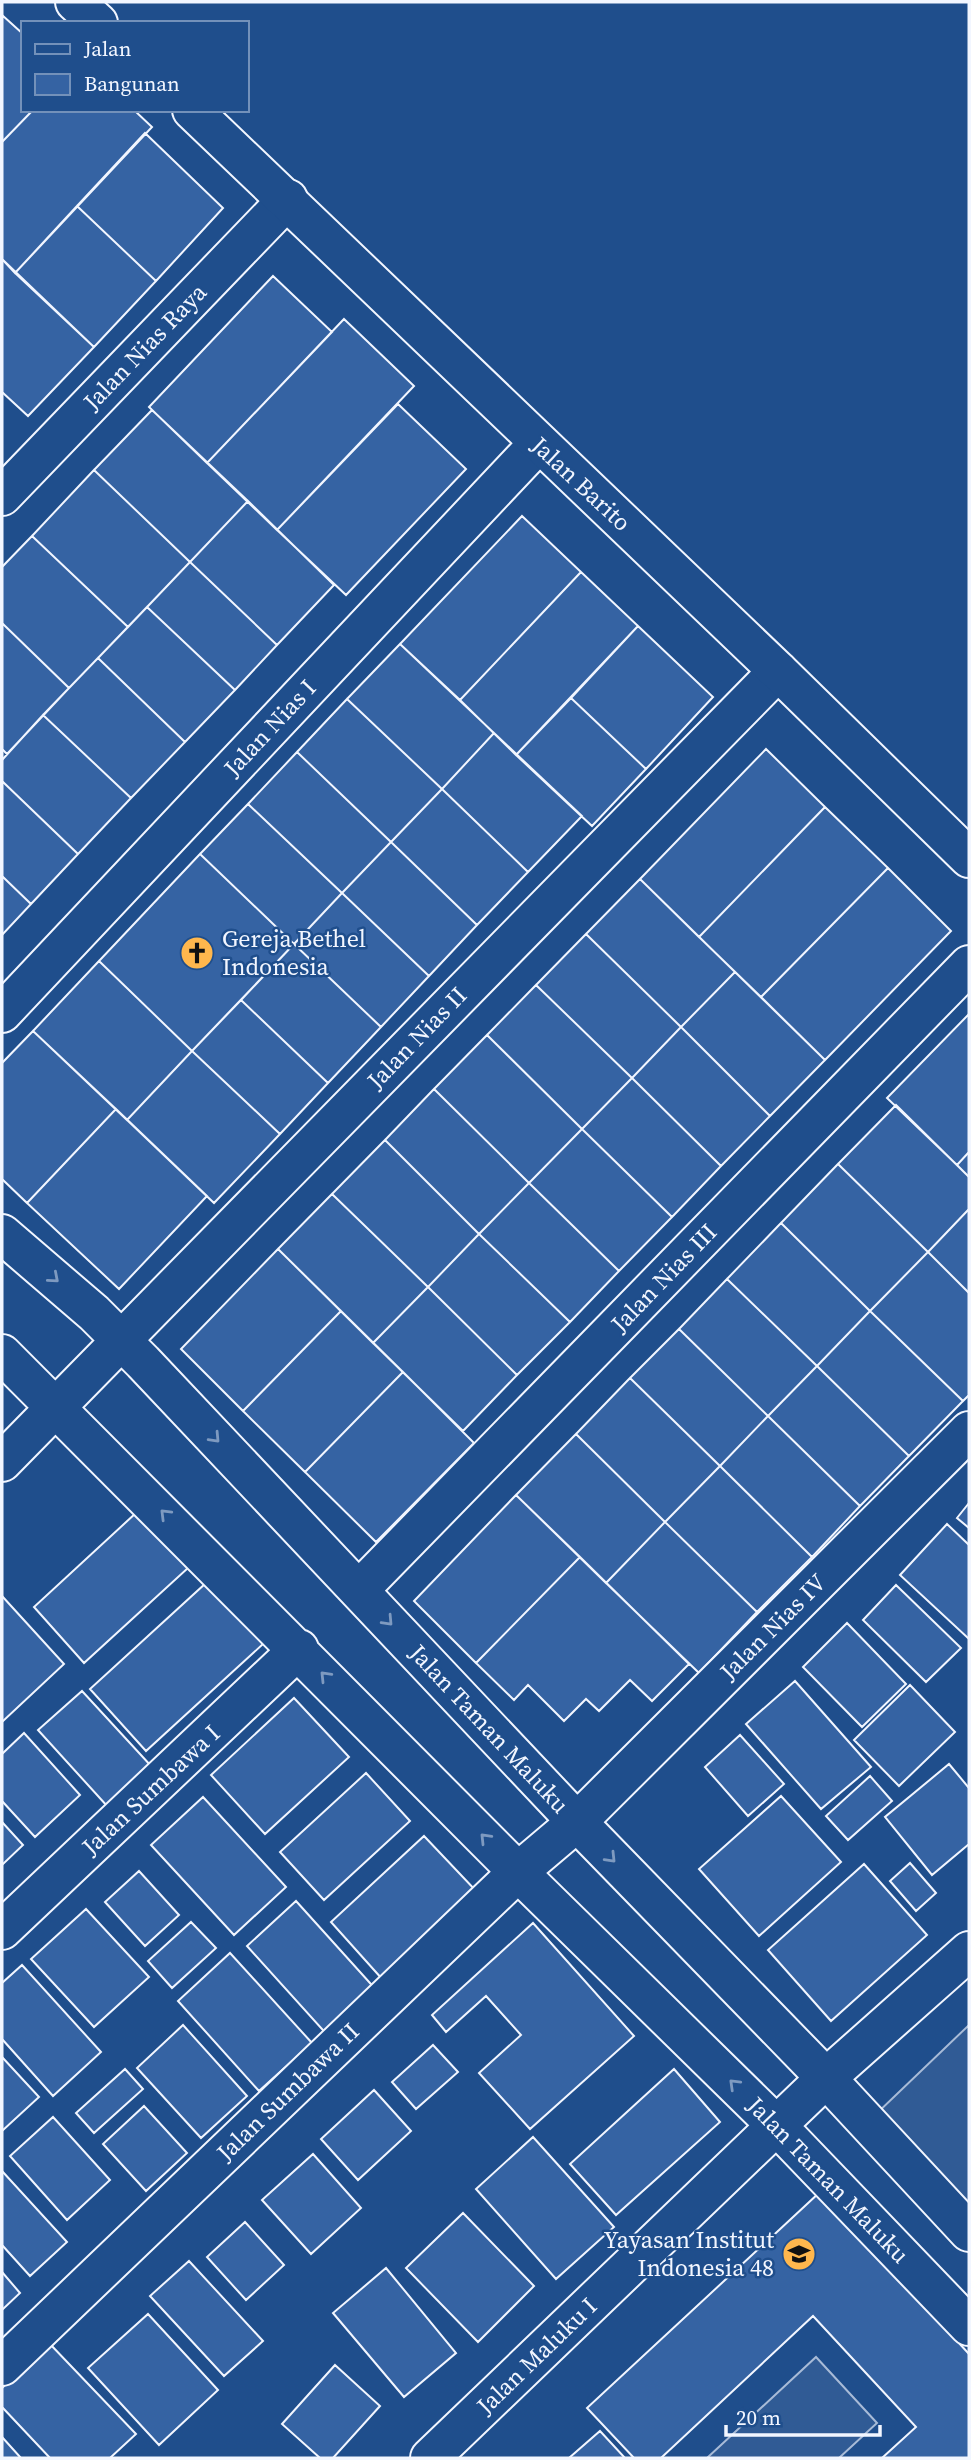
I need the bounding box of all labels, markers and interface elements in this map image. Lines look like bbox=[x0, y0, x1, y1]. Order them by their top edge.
legend bbox=[21, 21, 248, 112]
text: Jalan bbox=[83, 34, 132, 63]
text: Bangunan bbox=[84, 69, 180, 98]
street label: Jalan Nias Raya bbox=[75, 275, 214, 418]
street label: Jalan Barito bbox=[524, 428, 638, 538]
street label: Jalan Nias I bbox=[215, 672, 323, 784]
place label: Gereja Bethel Indonesia bbox=[222, 922, 366, 983]
church icon: Gereja Bethel Indonesia bbox=[178, 934, 216, 972]
street label: Jalan Nias II bbox=[359, 979, 474, 1097]
street label: Jalan Nias III bbox=[603, 1216, 724, 1340]
one-way arrow bbox=[45, 1270, 58, 1282]
one-way arrow bbox=[207, 1430, 220, 1443]
one-way arrow bbox=[160, 1510, 173, 1523]
street label: Jalan Nias IV bbox=[712, 1566, 833, 1688]
one-way arrow bbox=[380, 1613, 393, 1626]
street label: Jalan Taman Maluku bbox=[402, 1636, 576, 1820]
one-way arrow bbox=[321, 1671, 334, 1684]
street label: Jalan Sumbawa I bbox=[74, 1717, 227, 1863]
one-way arrow bbox=[480, 1833, 493, 1846]
one-way arrow bbox=[603, 1850, 616, 1863]
street label: Jalan Sumbawa II bbox=[208, 2015, 366, 2169]
one-way arrow bbox=[729, 2079, 742, 2092]
street label: Jalan Taman Maluku bbox=[739, 2088, 917, 2270]
place label: Yayasan Institut Indonesia 48 bbox=[604, 2223, 774, 2284]
school or university icon: Yayasan Institut Indonesia 48 bbox=[780, 2235, 818, 2273]
street label: Jalan Maluku I bbox=[468, 2290, 604, 2422]
scale bar bbox=[726, 2394, 880, 2438]
text: 20 m bbox=[736, 2403, 781, 2432]

